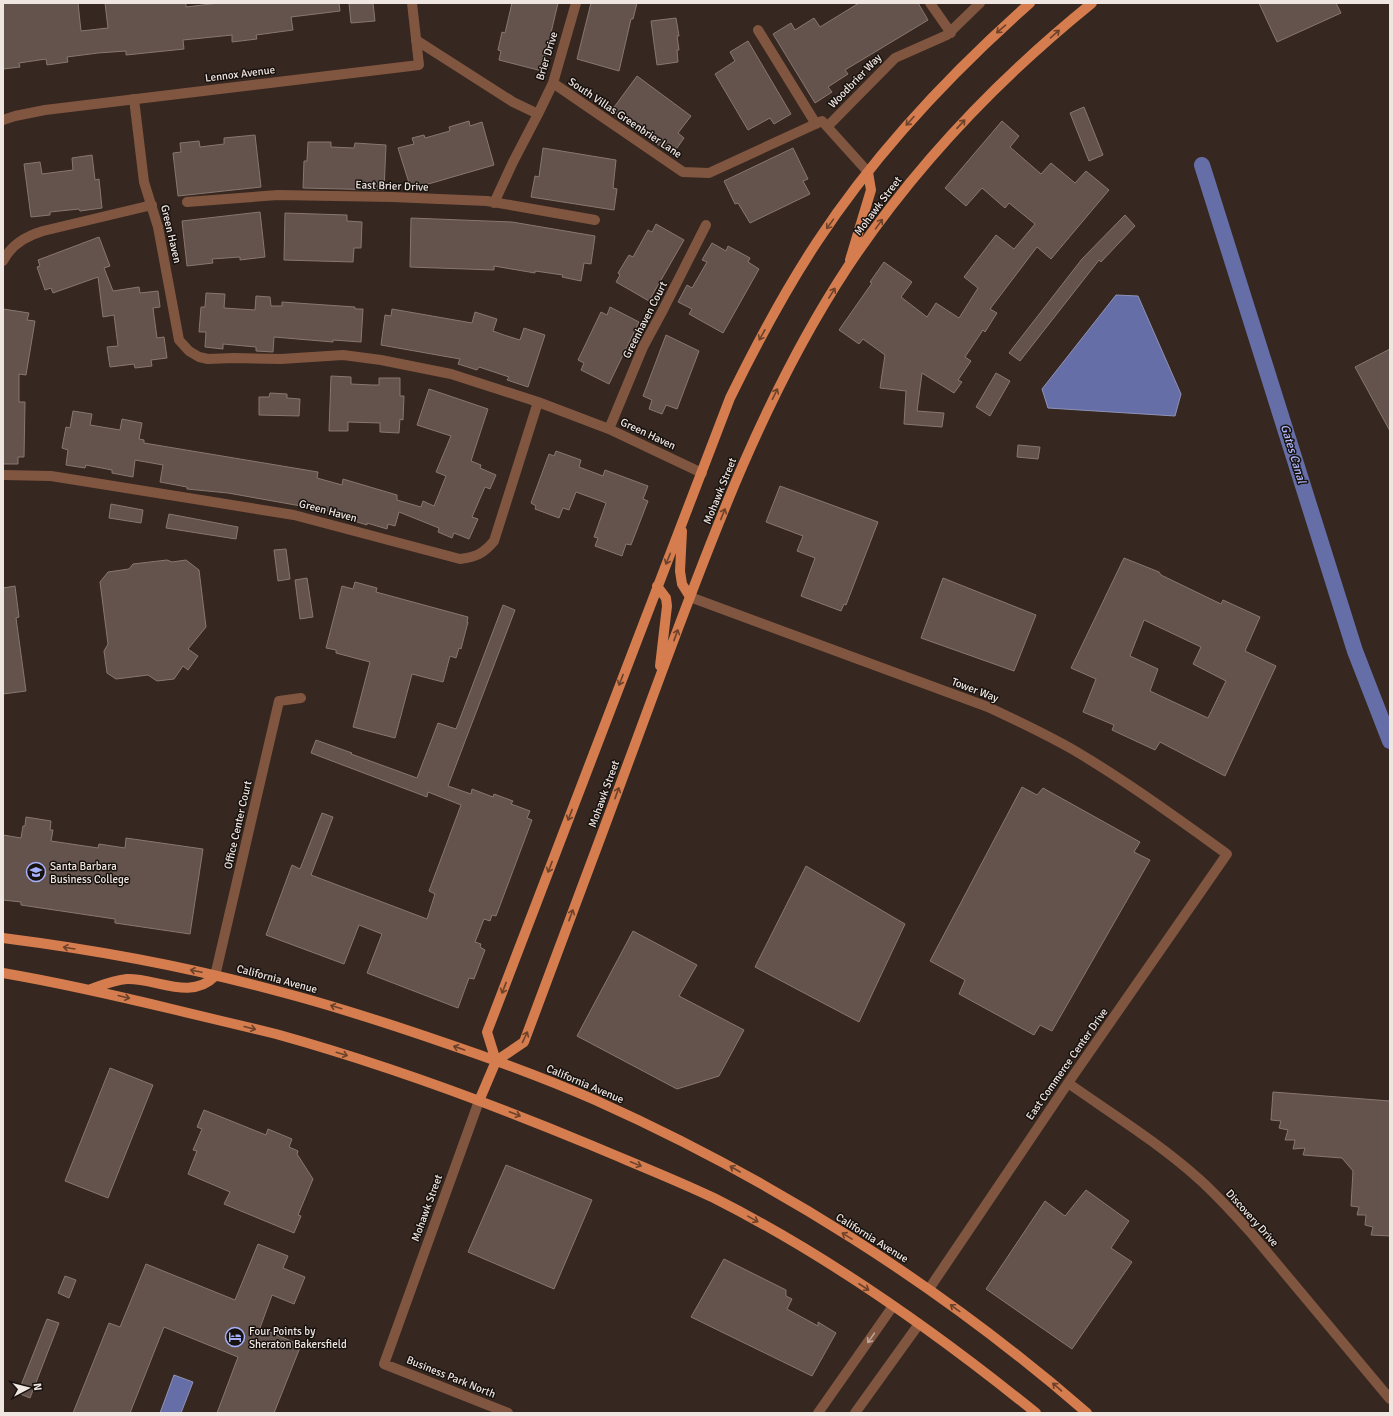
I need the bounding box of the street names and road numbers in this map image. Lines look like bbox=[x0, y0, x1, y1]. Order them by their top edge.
street label: Brier Drive bbox=[533, 30, 561, 82]
street label: Woodbrier Way bbox=[826, 50, 885, 111]
street label: Lennox Avenue bbox=[204, 63, 276, 85]
street label: South Villas Greenbrier Lane bbox=[566, 75, 684, 161]
street label: Mohawk Street bbox=[852, 174, 905, 238]
street label: East Brier Drive bbox=[355, 178, 429, 194]
street label: Green Haven bbox=[158, 204, 184, 264]
street label: Greenhaven Court bbox=[620, 279, 670, 361]
street label: Green Haven bbox=[618, 416, 678, 452]
street label: Mohawk Street bbox=[701, 456, 739, 526]
street label: Green Haven bbox=[298, 497, 358, 525]
street label: Tower Way bbox=[950, 675, 1001, 705]
street label: Mohawk Street bbox=[586, 758, 622, 829]
street label: Office Center Court bbox=[222, 779, 255, 870]
street label: California Avenue bbox=[235, 962, 319, 996]
street label: East Commerce Center Drive bbox=[1023, 1006, 1111, 1122]
street label: California Avenue bbox=[544, 1062, 626, 1106]
street label: Mohawk Street bbox=[409, 1172, 445, 1243]
street label: Discovery Drive bbox=[1223, 1187, 1281, 1249]
street label: California Avenue bbox=[833, 1210, 911, 1266]
street label: Business Park North bbox=[405, 1353, 497, 1401]

